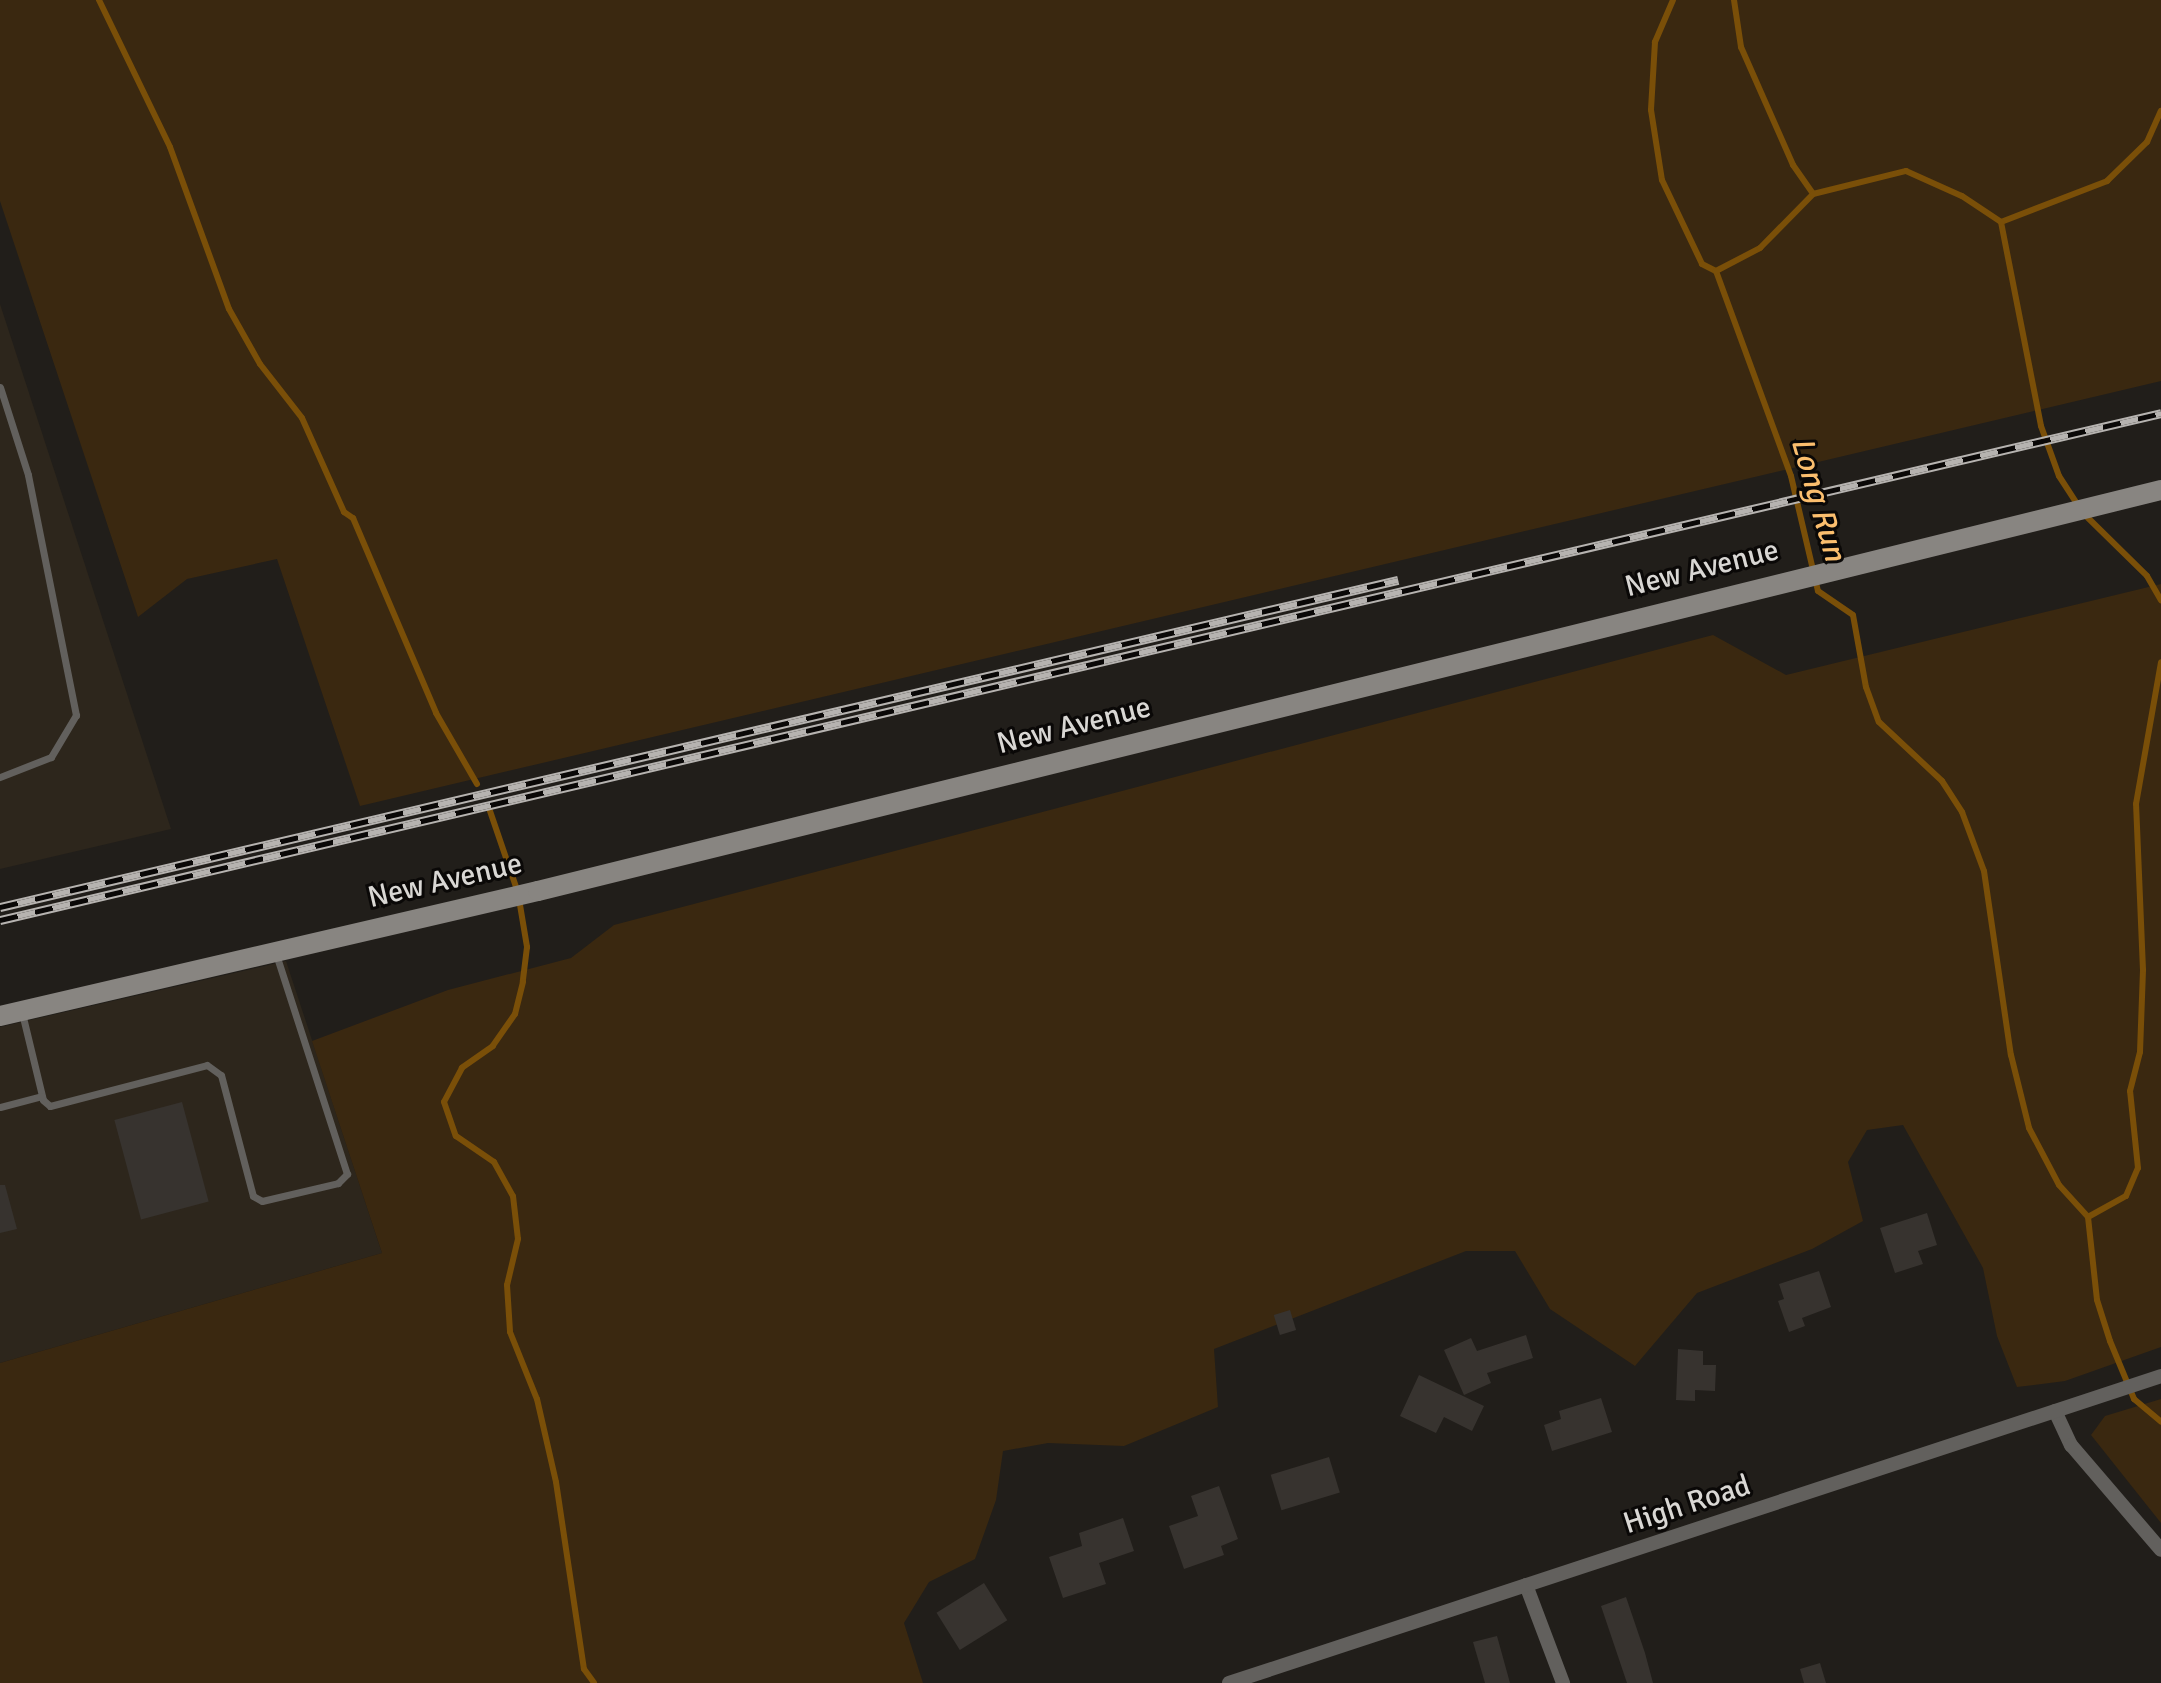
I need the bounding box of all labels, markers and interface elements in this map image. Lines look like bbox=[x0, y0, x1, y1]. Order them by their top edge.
water label: Long Run bbox=[1782, 432, 1854, 566]
street label: New Avenue bbox=[1621, 533, 1783, 605]
street label: New Avenue bbox=[993, 690, 1155, 762]
street label: New Avenue bbox=[364, 846, 526, 916]
street label: High Road bbox=[1619, 1468, 1755, 1542]

